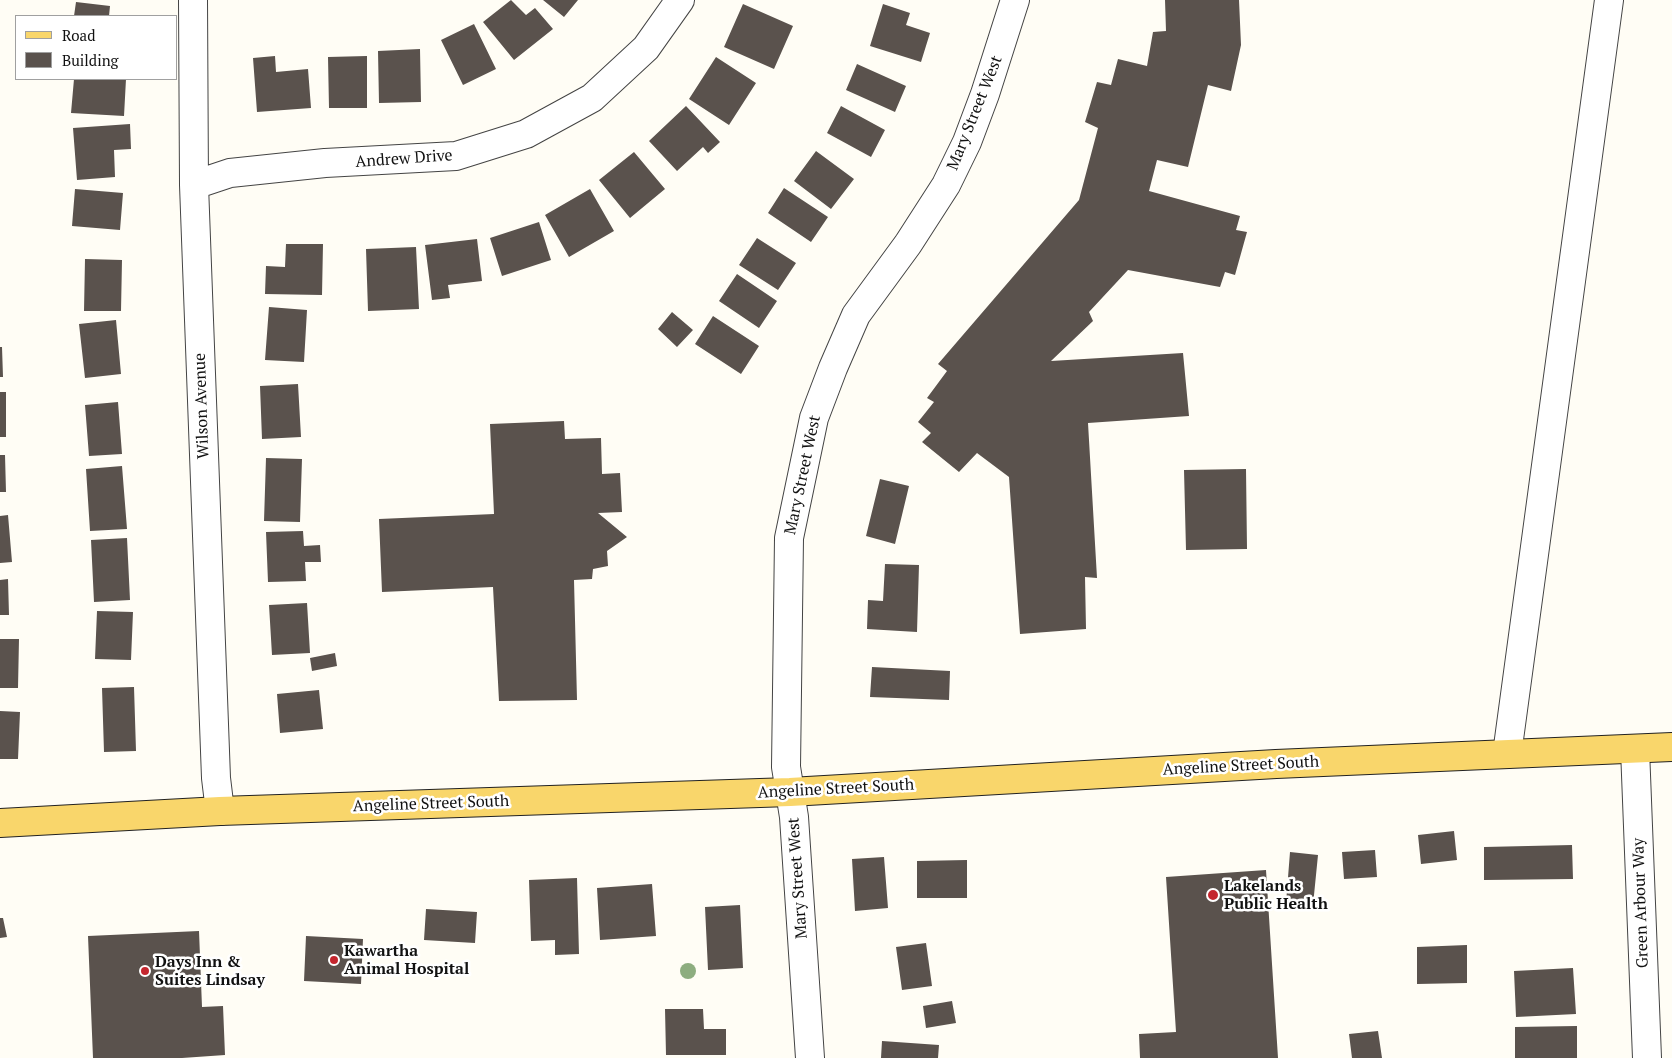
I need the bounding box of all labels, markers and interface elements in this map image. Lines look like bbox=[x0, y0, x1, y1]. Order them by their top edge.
legend bbox=[15, 15, 178, 80]
text: Road bbox=[62, 25, 95, 45]
text: Building bbox=[62, 50, 119, 70]
street label: Mary Street West bbox=[943, 53, 1007, 173]
street label: Andrew Drive bbox=[355, 146, 453, 172]
street label: Wilson Avenue bbox=[191, 353, 213, 459]
street label: Mary Street West bbox=[781, 413, 825, 537]
street label: Angeline Street South bbox=[1162, 752, 1320, 780]
street label: Angeline Street South bbox=[757, 775, 915, 803]
street label: Angeline Street South bbox=[352, 792, 510, 816]
street label: Mary Street West bbox=[784, 817, 812, 939]
street label: Green Arbour Way bbox=[1629, 837, 1653, 969]
place label: Lakelands Public Health bbox=[1224, 876, 1328, 914]
marker: Lakelands Public Health bbox=[1206, 888, 1220, 902]
place label: Kawartha Animal Hospital bbox=[344, 941, 469, 979]
place label: Days Inn & Suites Lindsay bbox=[155, 952, 265, 990]
marker: Kawartha Animal Hospital bbox=[328, 954, 340, 966]
marker: Days Inn & Suites Lindsay bbox=[139, 965, 151, 977]

